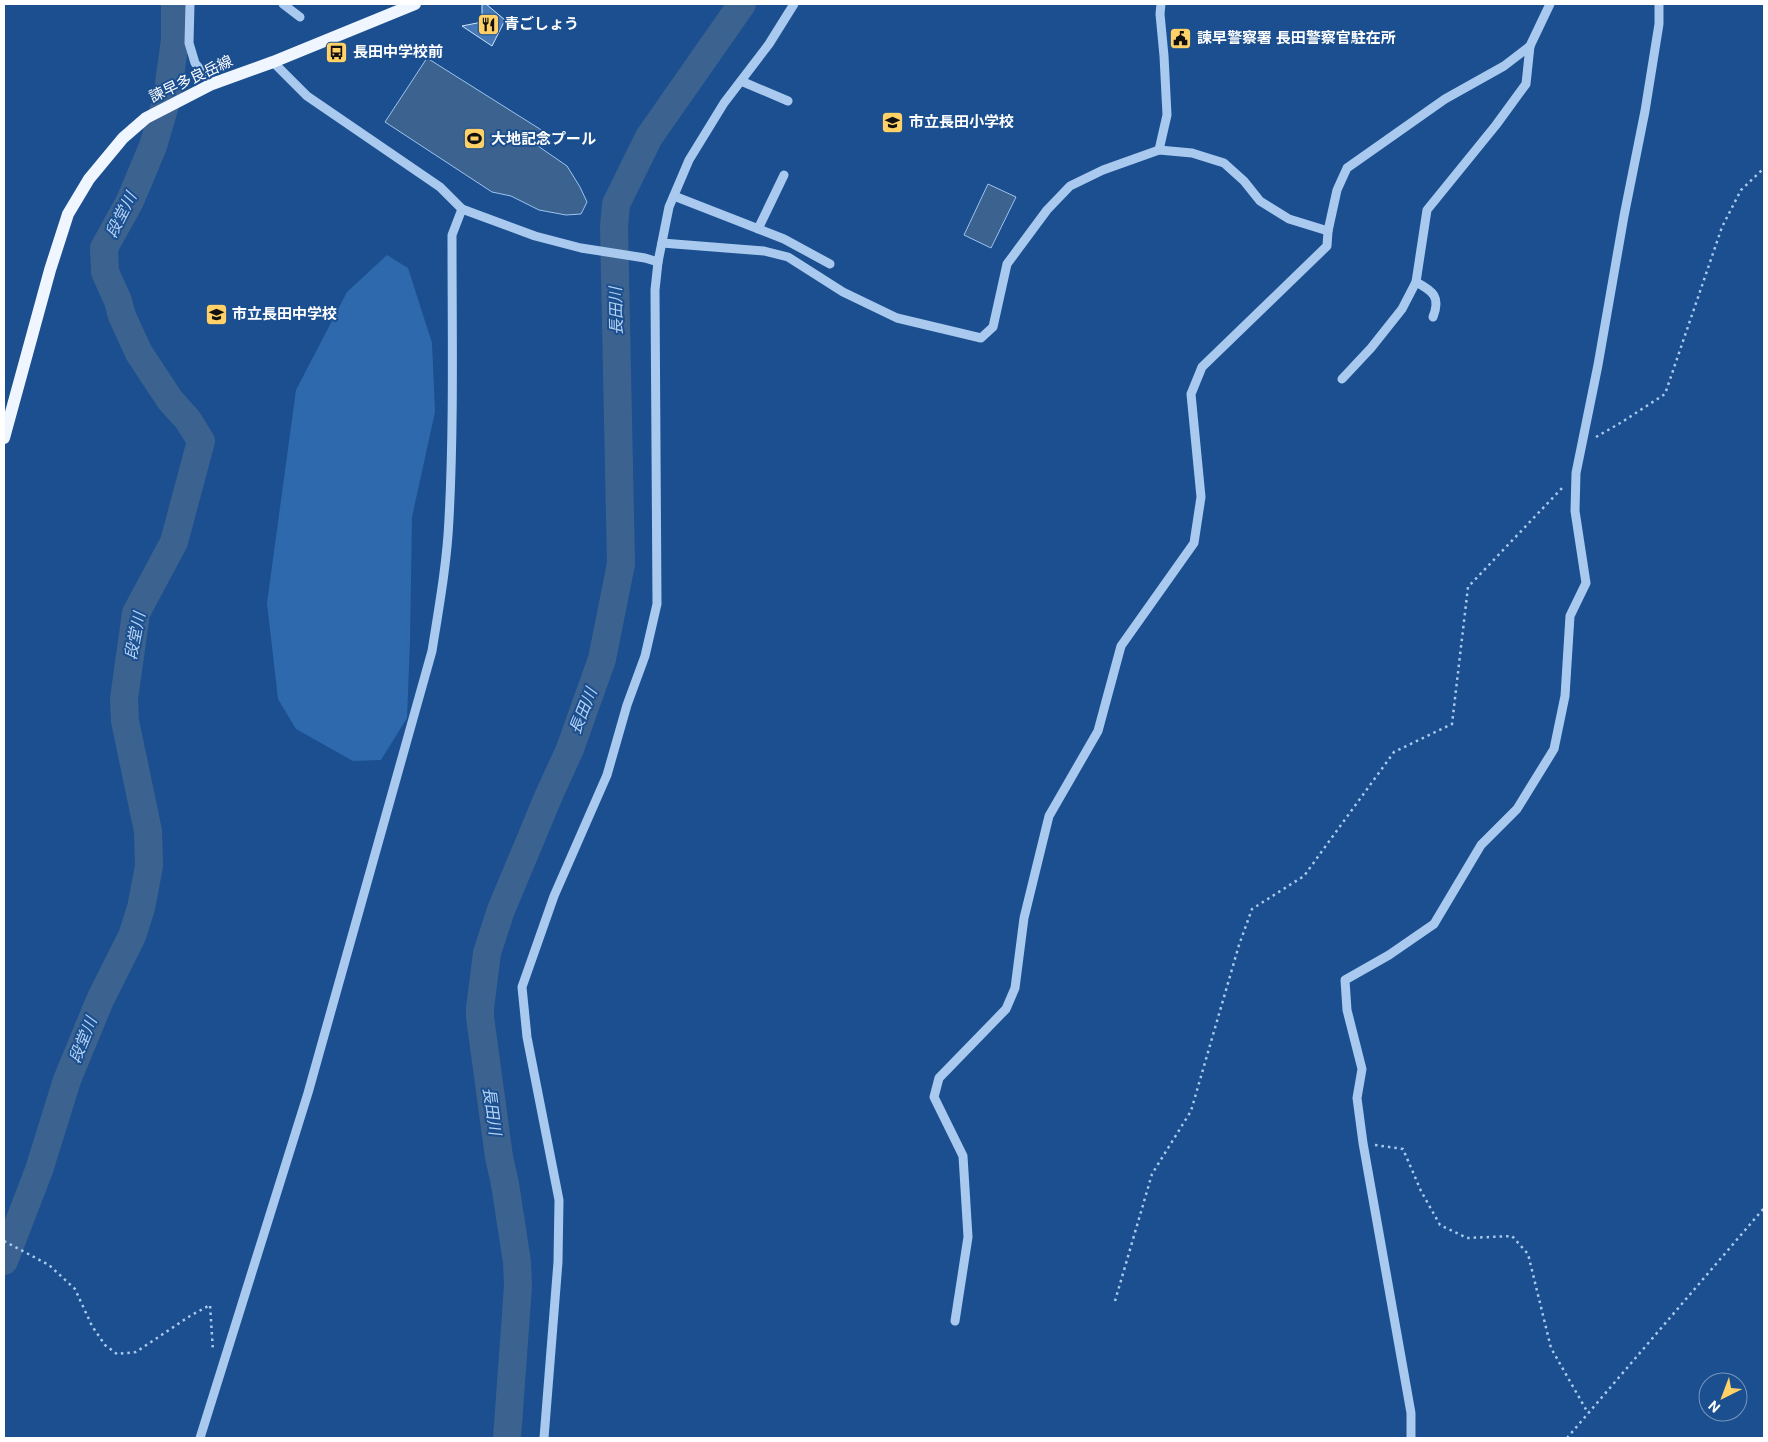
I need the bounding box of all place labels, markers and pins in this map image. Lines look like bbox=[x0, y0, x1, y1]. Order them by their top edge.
restaurant icon: 青ごしょう bbox=[476, 12, 500, 36]
place label: 青ごしょう bbox=[504, 15, 579, 33]
public building icon: 諫早警察署 長田警察官駐在所 bbox=[1169, 26, 1193, 50]
place label: 諫早警察署 長田警察官駐在所 bbox=[1197, 29, 1396, 47]
bus stop icon: 長田中学校前 bbox=[325, 40, 349, 64]
place label: 長田中学校前 bbox=[353, 43, 443, 61]
school or university icon: 市立長田小学校 bbox=[881, 110, 905, 134]
place label: 市立長田小学校 bbox=[909, 113, 1014, 131]
sports icon: 大地記念プール bbox=[463, 127, 487, 151]
place label: 大地記念プール bbox=[491, 130, 596, 148]
school or university icon: 市立長田中学校 bbox=[204, 302, 228, 326]
place label: 市立長田中学校 bbox=[232, 305, 337, 323]

